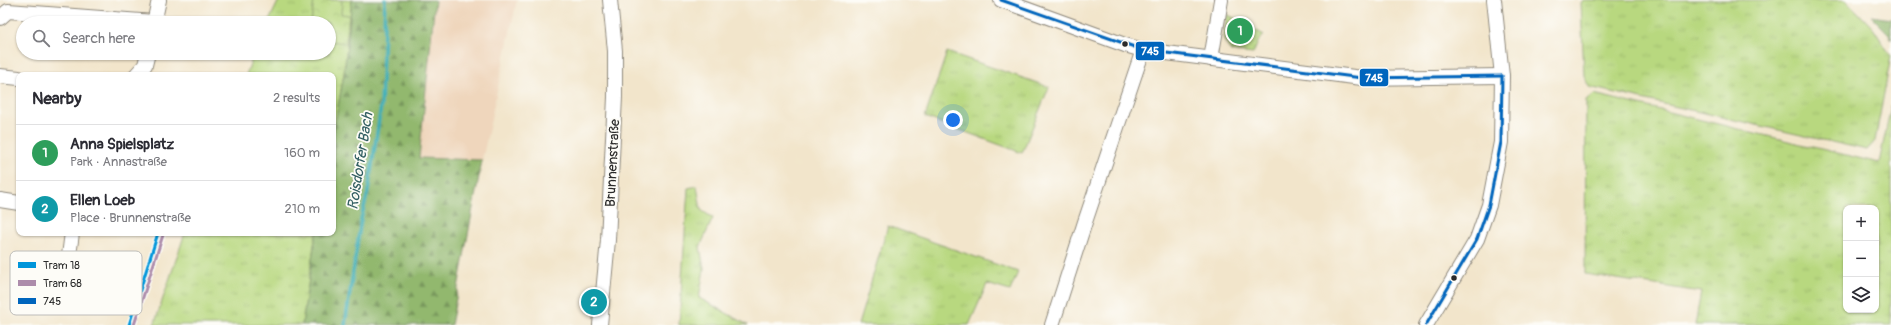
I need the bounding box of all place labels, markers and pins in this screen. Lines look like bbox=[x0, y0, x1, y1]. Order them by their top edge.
pin: 1 bbox=[1227, 16, 1253, 46]
unlabelled marker bbox=[1120, 39, 1130, 49]
unlabelled marker bbox=[1449, 273, 1459, 283]
pin: 2 bbox=[581, 287, 607, 317]

